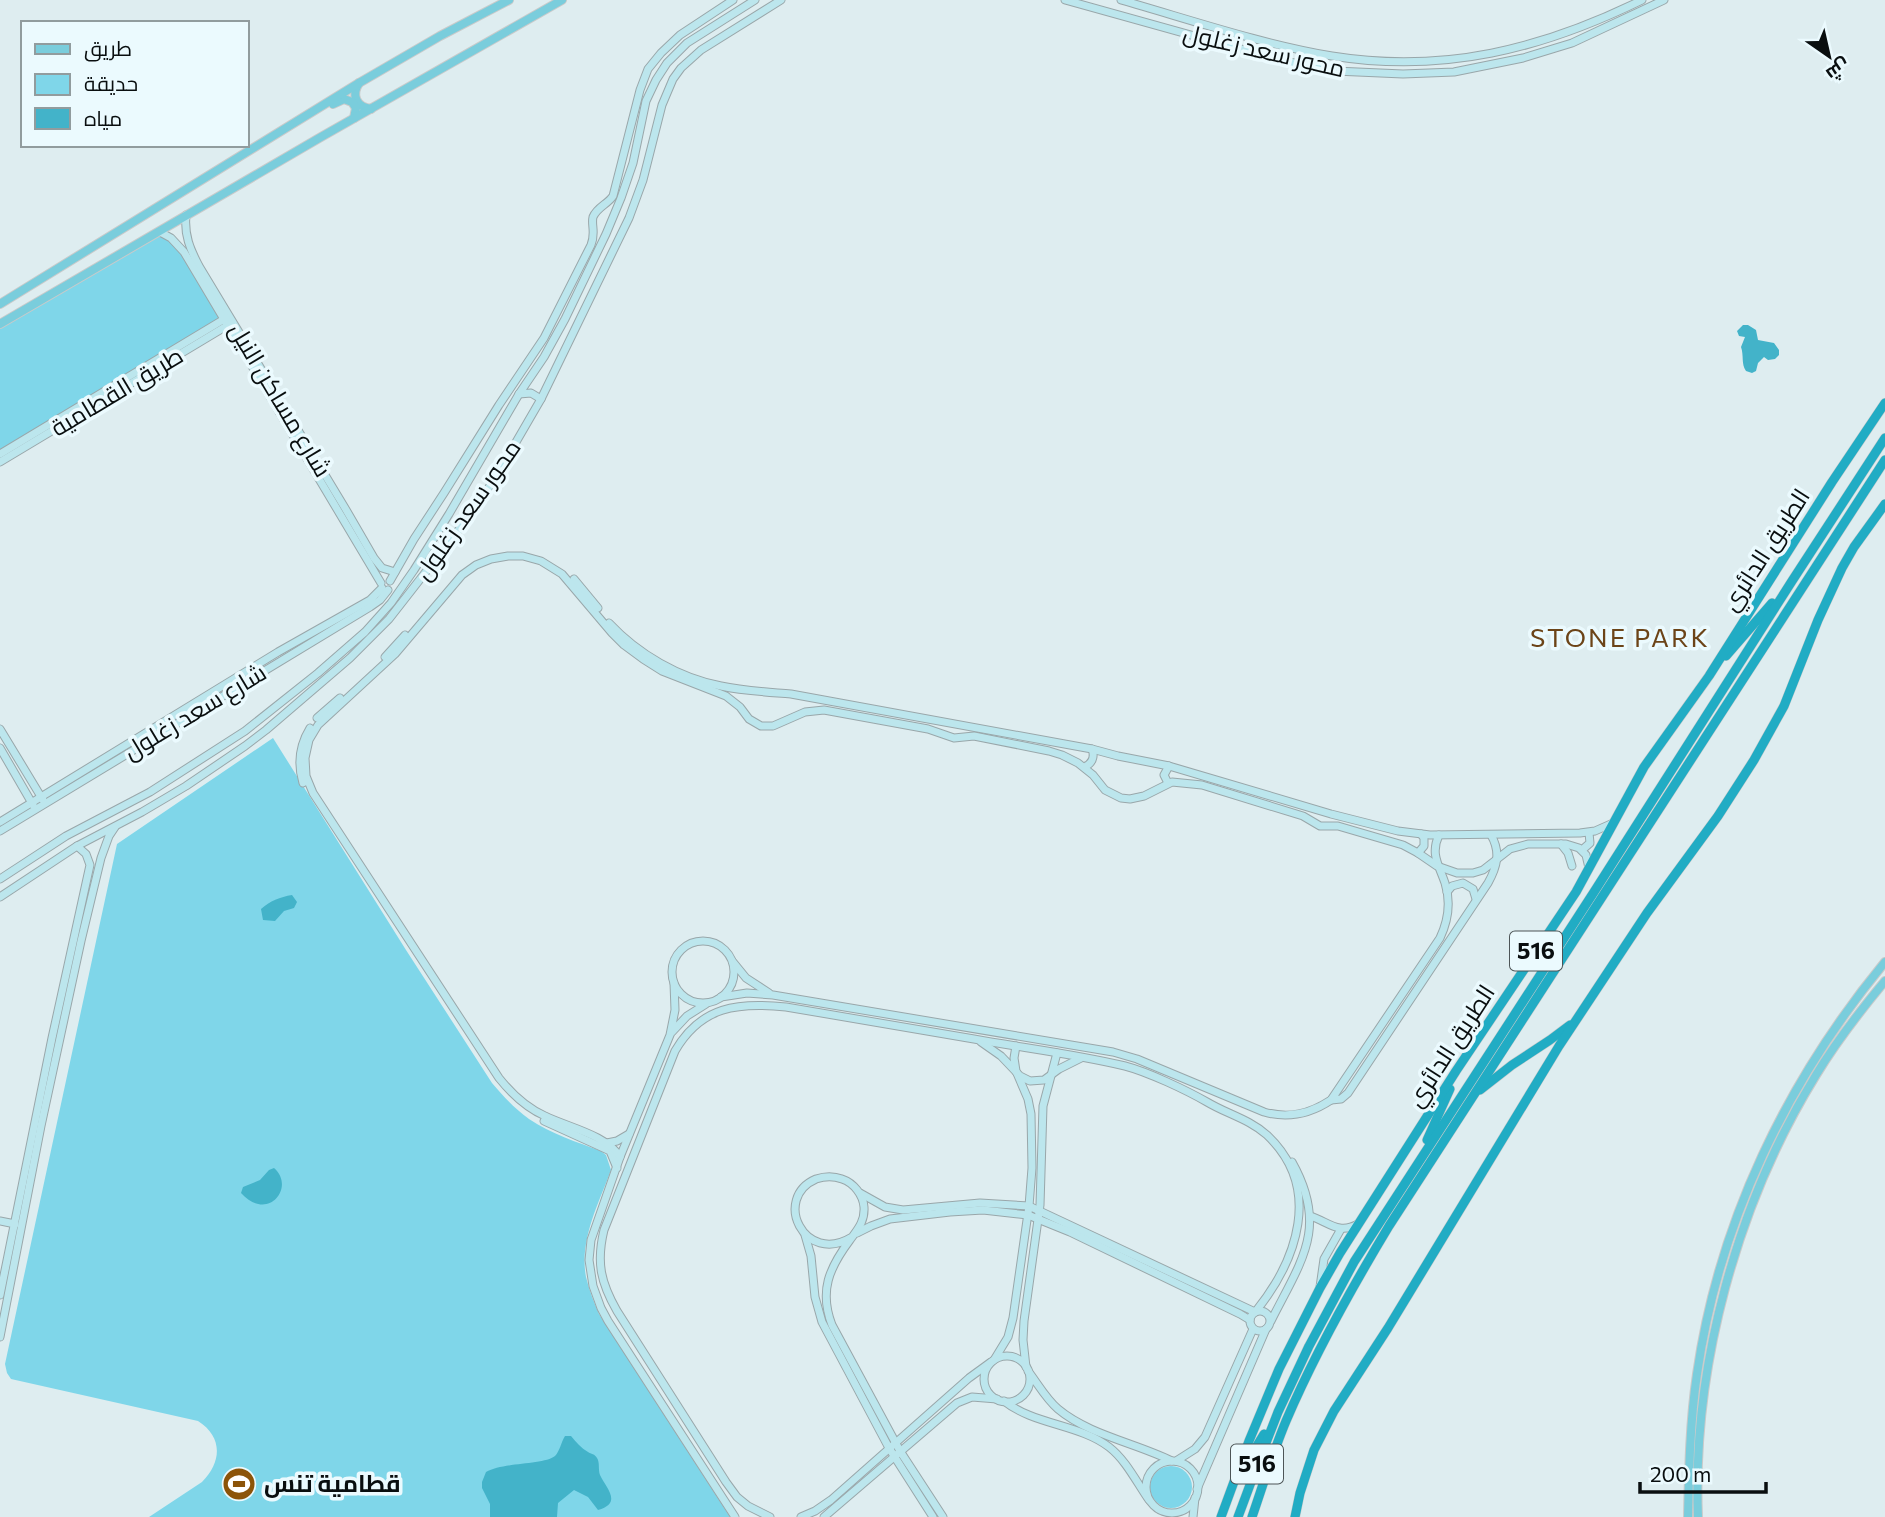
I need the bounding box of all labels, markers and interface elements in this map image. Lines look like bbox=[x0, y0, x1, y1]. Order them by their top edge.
street label: محور سعد زغلول bbox=[1180, 17, 1348, 83]
legend bbox=[21, 21, 248, 147]
north arrow bbox=[1794, 21, 1864, 91]
text: طريق bbox=[84, 35, 132, 62]
text: ش bbox=[1822, 53, 1855, 87]
text: حديقة bbox=[84, 70, 138, 95]
text: مياه bbox=[84, 105, 122, 130]
street label: شارع مساكن النيل bbox=[221, 317, 339, 483]
street label: طريق القطامية bbox=[45, 340, 189, 443]
street label: محور سعد زغلول bbox=[408, 433, 527, 586]
street label: الطريق الدائري bbox=[1714, 483, 1819, 619]
district label: STONE PARK bbox=[1530, 621, 1710, 652]
street label: شارع سعد زغلول bbox=[118, 657, 272, 767]
road number: 516 bbox=[1510, 932, 1562, 970]
street label: الطريق الدائري bbox=[1399, 979, 1504, 1115]
road number: 516 bbox=[1231, 1444, 1283, 1484]
scale bar bbox=[1640, 1450, 1766, 1494]
text: 200 m bbox=[1650, 1461, 1711, 1486]
sports icon: قطامية تنس bbox=[220, 1465, 258, 1503]
place label: قطامية تنس bbox=[264, 1468, 401, 1498]

